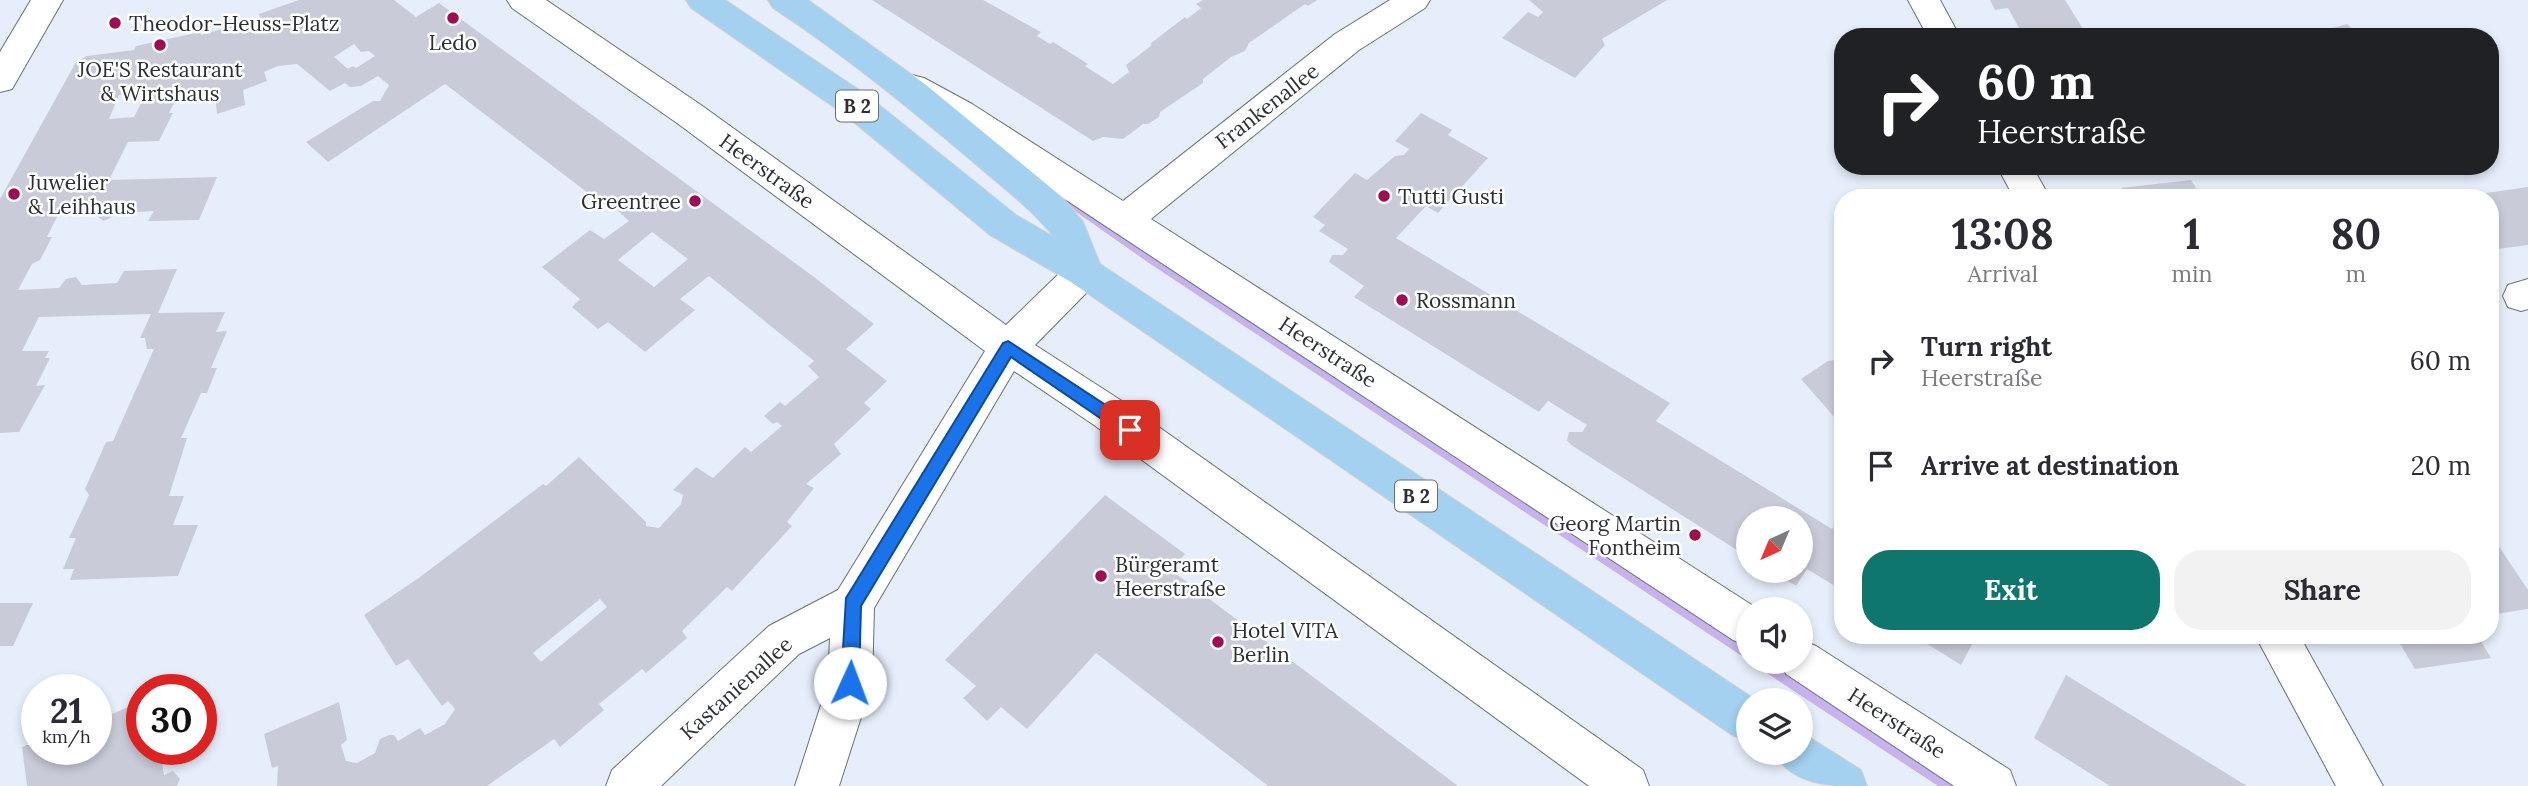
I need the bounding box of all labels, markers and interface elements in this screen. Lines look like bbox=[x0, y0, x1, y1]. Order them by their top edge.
place label: Theodor-Heuss-Platz bbox=[129, 10, 339, 37]
marker: Ledo bbox=[445, 10, 461, 26]
marker: Theodor-Heuss-Platz bbox=[107, 15, 123, 31]
place label: Ledo bbox=[429, 29, 477, 56]
marker: JOE'S Restaurant & Wirtshaus bbox=[152, 37, 168, 53]
text: 60 m bbox=[1977, 50, 2094, 112]
place label: JOE'S Restaurant & Wirtshaus bbox=[76, 56, 243, 107]
icon: right bbox=[1862, 56, 1953, 147]
street label: Frankenallee bbox=[1210, 57, 1324, 155]
road number: B 2 bbox=[836, 90, 878, 122]
text: Heerstraße bbox=[1977, 111, 2146, 152]
street label: Heerstraße bbox=[714, 127, 820, 215]
place label: Juwelier & Leihhaus bbox=[27, 169, 136, 220]
place label: Tutti Gusti bbox=[1398, 183, 1504, 210]
marker: Juwelier & Leihhaus bbox=[6, 186, 22, 202]
place label: Greentree bbox=[581, 188, 681, 215]
marker: Tutti Gusti bbox=[1376, 188, 1392, 204]
marker: Greentree bbox=[687, 193, 703, 209]
text: 13:08 bbox=[1952, 207, 2054, 261]
text: 1 bbox=[2184, 207, 2201, 261]
text: 80 bbox=[2330, 207, 2381, 261]
text: Arrival bbox=[1968, 259, 2038, 288]
text: min bbox=[2172, 259, 2213, 288]
text: m bbox=[2345, 259, 2366, 288]
place label: Rossmann bbox=[1416, 287, 1516, 314]
marker: Rossmann bbox=[1394, 292, 1410, 308]
street label: Heerstraße bbox=[1274, 310, 1382, 394]
text: Turn right bbox=[1921, 330, 2052, 363]
icon: right bbox=[1862, 342, 1900, 380]
text: 60 m bbox=[2410, 344, 2471, 377]
text: Heerstraße bbox=[1921, 363, 2043, 392]
pin bbox=[1100, 400, 1160, 460]
icon: arrive bbox=[1111, 411, 1149, 449]
icon: arrive bbox=[1862, 447, 1900, 485]
text: Arrive at destination bbox=[1921, 449, 2179, 482]
text: 20 m bbox=[2411, 449, 2471, 482]
road number: B 2 bbox=[1395, 481, 1437, 512]
north arrow bbox=[1736, 506, 1813, 583]
map controls bbox=[1736, 506, 1813, 765]
place label: Georg Martin Fontheim bbox=[1549, 510, 1681, 561]
marker: Georg Martin Fontheim bbox=[1687, 527, 1703, 543]
button: Exit bbox=[1862, 550, 2160, 630]
button: Share bbox=[2174, 550, 2471, 630]
place label: Bürgeramt Heerstraße bbox=[1115, 551, 1226, 602]
marker: Bürgeramt Heerstraße bbox=[1093, 568, 1109, 584]
button: sound bbox=[1736, 597, 1813, 674]
place label: Hotel VITA Berlin bbox=[1232, 617, 1339, 668]
street label: Kastanienallee bbox=[674, 631, 798, 745]
marker: Hotel VITA Berlin bbox=[1210, 634, 1226, 650]
position arrow bbox=[813, 646, 887, 720]
speed limit sign: 30 bbox=[126, 674, 217, 765]
street label: Heerstraße bbox=[1843, 681, 1951, 765]
text: 21 bbox=[50, 688, 83, 733]
button: layers bbox=[1736, 688, 1813, 765]
text: km/h bbox=[42, 725, 91, 748]

